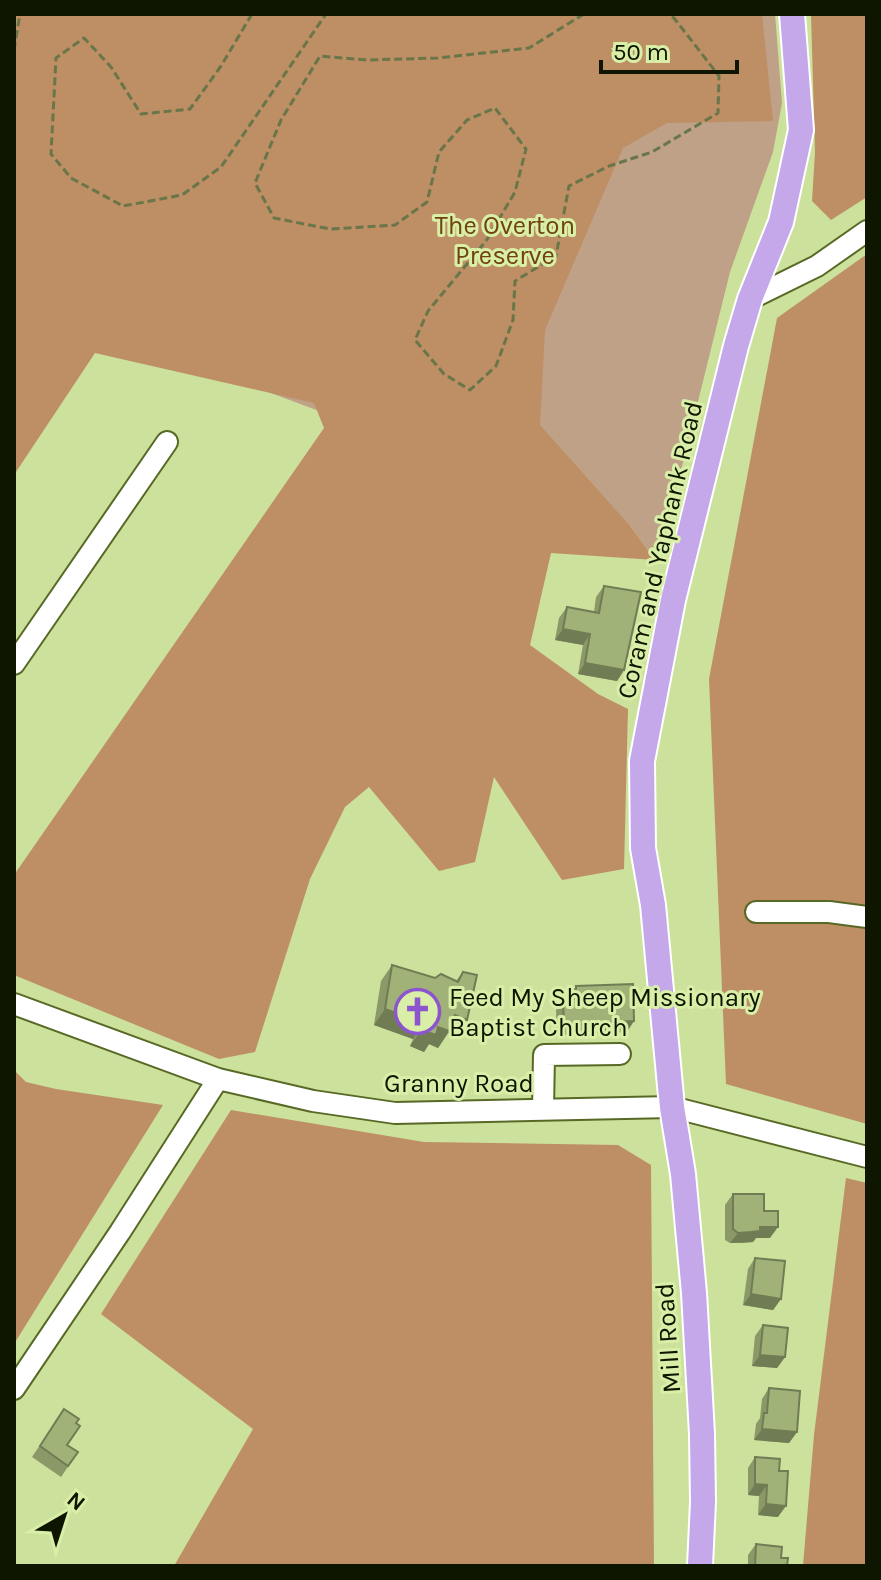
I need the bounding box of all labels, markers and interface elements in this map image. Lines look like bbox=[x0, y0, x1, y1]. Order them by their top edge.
scale bar bbox=[601, 24, 737, 74]
text: 50 m bbox=[613, 38, 669, 66]
park label: The Overton Preserve bbox=[435, 210, 575, 271]
street label: Coram and Yaphank Road bbox=[611, 398, 709, 702]
place label: Feed My Sheep Missionary Baptist Church bbox=[449, 982, 761, 1043]
church icon: Feed My Sheep Missionary Baptist Church bbox=[394, 988, 442, 1036]
street label: Granny Road bbox=[384, 1068, 534, 1099]
street label: Mill Road bbox=[649, 1282, 687, 1394]
north arrow bbox=[24, 1476, 104, 1556]
text: N bbox=[62, 1486, 90, 1516]

